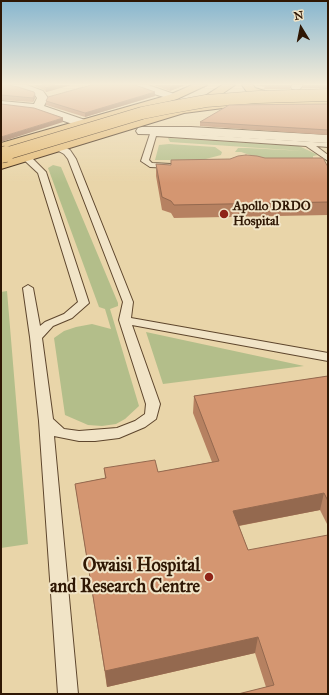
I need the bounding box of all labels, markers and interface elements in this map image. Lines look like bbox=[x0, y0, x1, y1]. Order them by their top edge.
north arrow bbox=[281, 8, 321, 48]
text: N bbox=[293, 8, 305, 23]
place label: Apollo DRDO Hospital bbox=[233, 199, 311, 230]
marker: Apollo DRDO Hospital bbox=[218, 208, 230, 220]
place label: Owaisi Hospital and Research Centre bbox=[50, 556, 200, 598]
marker: Owaisi Hospital and Research Centre bbox=[203, 571, 215, 583]

